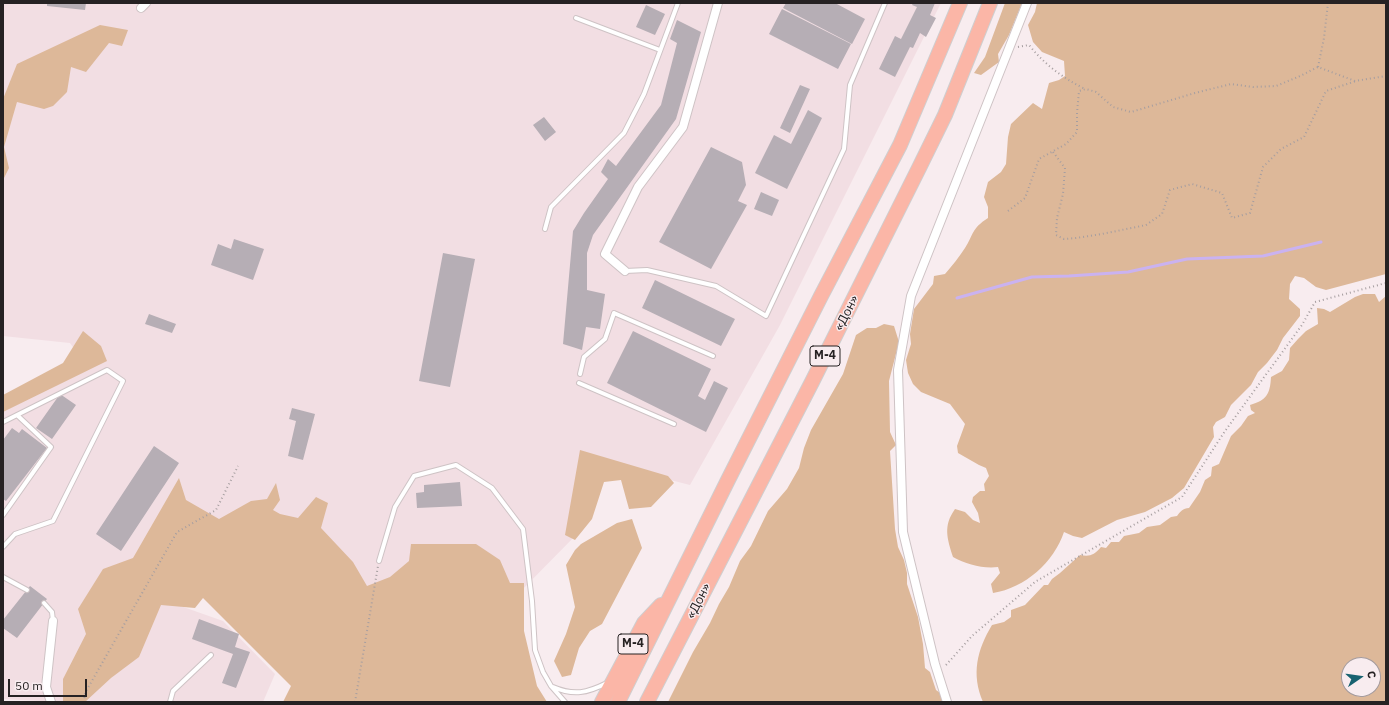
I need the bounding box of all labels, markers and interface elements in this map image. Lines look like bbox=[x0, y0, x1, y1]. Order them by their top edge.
street label: «Дон» bbox=[832, 293, 862, 333]
road number: М-4 bbox=[810, 346, 840, 366]
street label: «Дон» bbox=[684, 581, 714, 621]
road number: М-4 bbox=[618, 634, 648, 654]
north arrow bbox=[1341, 657, 1381, 697]
text: С bbox=[1364, 669, 1379, 680]
scale bar bbox=[10, 671, 89, 697]
text: 50 m bbox=[15, 678, 43, 693]

